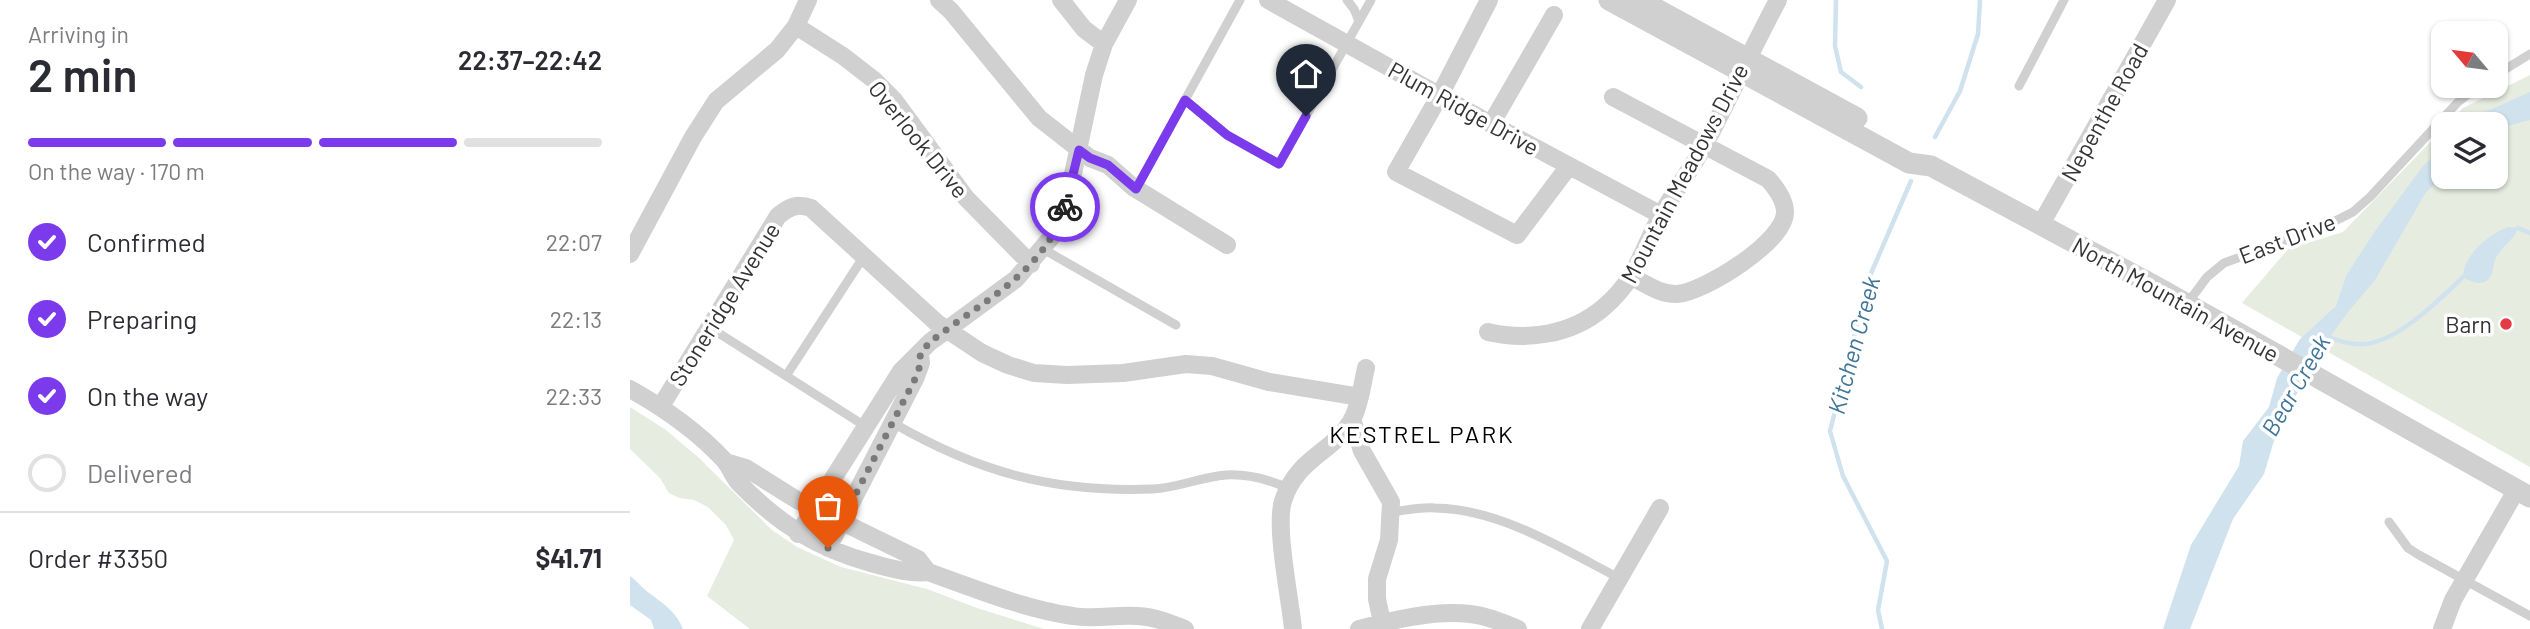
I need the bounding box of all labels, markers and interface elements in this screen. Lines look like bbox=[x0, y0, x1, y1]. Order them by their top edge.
text: Arriving in bbox=[28, 20, 129, 48]
north arrow bbox=[2431, 21, 2508, 98]
map controls bbox=[2431, 21, 2508, 189]
street label: Nepenthe Road bbox=[2055, 38, 2153, 186]
text: 22:37–22:42 bbox=[458, 44, 602, 75]
pin bbox=[1276, 44, 1336, 116]
text: 2 min bbox=[28, 46, 137, 101]
icon: home bbox=[1287, 55, 1325, 93]
street label: Plum Ridge Drive bbox=[1384, 55, 1544, 161]
street label: Mountain Meadows Drive bbox=[1614, 59, 1754, 287]
street label: Overlook Drive bbox=[863, 75, 975, 203]
button: layers bbox=[2431, 112, 2508, 189]
text: On the way · 170 m bbox=[28, 157, 205, 185]
courier bbox=[1030, 172, 1100, 242]
icon: bike bbox=[1046, 188, 1084, 226]
street label: East Drive bbox=[2235, 207, 2339, 269]
street label: Stoneridge Avenue bbox=[662, 217, 786, 391]
icon: check bbox=[28, 223, 66, 261]
text: Confirmed bbox=[87, 226, 206, 257]
text: 22:07 bbox=[546, 228, 602, 256]
street label: North Mountain Avenue bbox=[2068, 231, 2284, 367]
water label: Kitchen Creek bbox=[1821, 273, 1885, 417]
icon: check bbox=[28, 300, 66, 338]
text: Preparing bbox=[87, 303, 197, 334]
text: 22:13 bbox=[550, 305, 602, 333]
place label: Barn bbox=[2445, 310, 2492, 338]
marker: Barn bbox=[2498, 316, 2514, 332]
water label: Bear Creek bbox=[2254, 329, 2336, 441]
icon: check bbox=[28, 377, 66, 415]
text: On the way bbox=[87, 380, 208, 411]
text: 22:33 bbox=[546, 382, 602, 410]
district label: KESTREL PARK bbox=[1329, 419, 1515, 448]
text: Delivered bbox=[87, 457, 193, 488]
pin bbox=[798, 476, 858, 548]
icon: bag bbox=[809, 487, 847, 525]
text: Order #3350 bbox=[28, 542, 168, 573]
text: $41.71 bbox=[535, 542, 602, 573]

